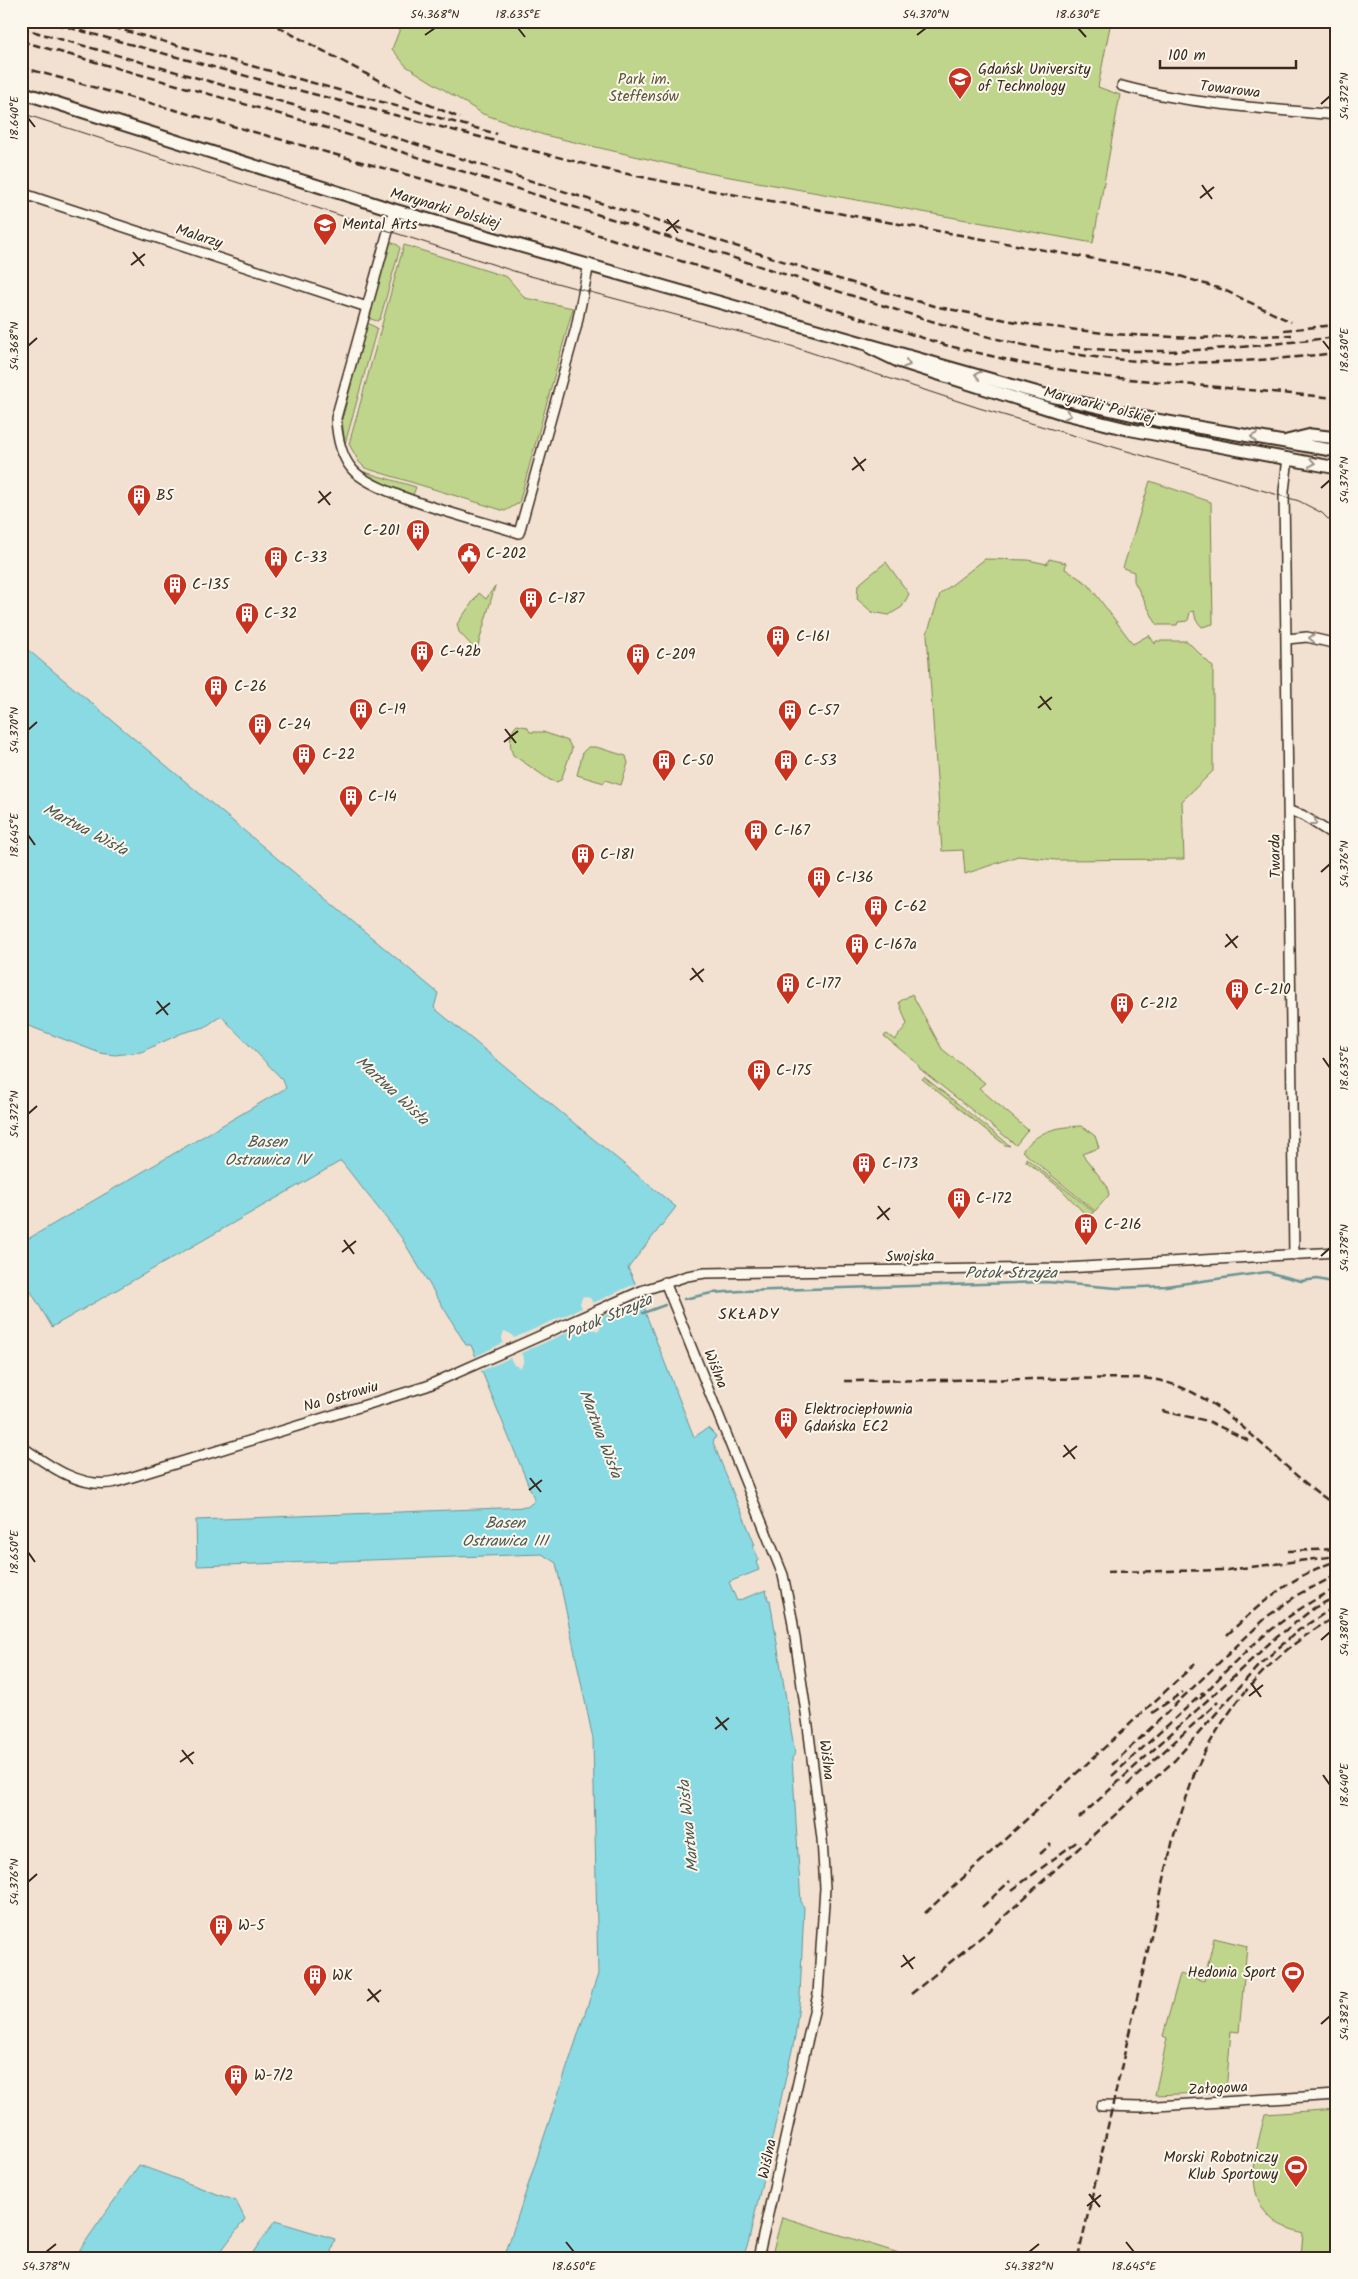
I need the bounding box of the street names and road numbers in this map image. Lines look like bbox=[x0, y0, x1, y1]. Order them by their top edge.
street label: Towarowa bbox=[1198, 74, 1262, 106]
street label: Marynarki Polskiej bbox=[387, 182, 504, 237]
street label: Malarzy bbox=[172, 218, 227, 256]
street label: Marynarki Polskiej bbox=[1041, 381, 1158, 432]
street label: Twarda bbox=[1264, 833, 1288, 879]
street label: Swojska bbox=[885, 1245, 935, 1269]
street label: Wiślna bbox=[696, 1346, 734, 1392]
street label: Na Ostrowiu bbox=[301, 1375, 381, 1419]
street label: Wiślna bbox=[812, 1738, 840, 1782]
street label: Załogowa bbox=[1188, 2075, 1248, 2103]
street label: Wiślna bbox=[752, 2137, 784, 2181]

